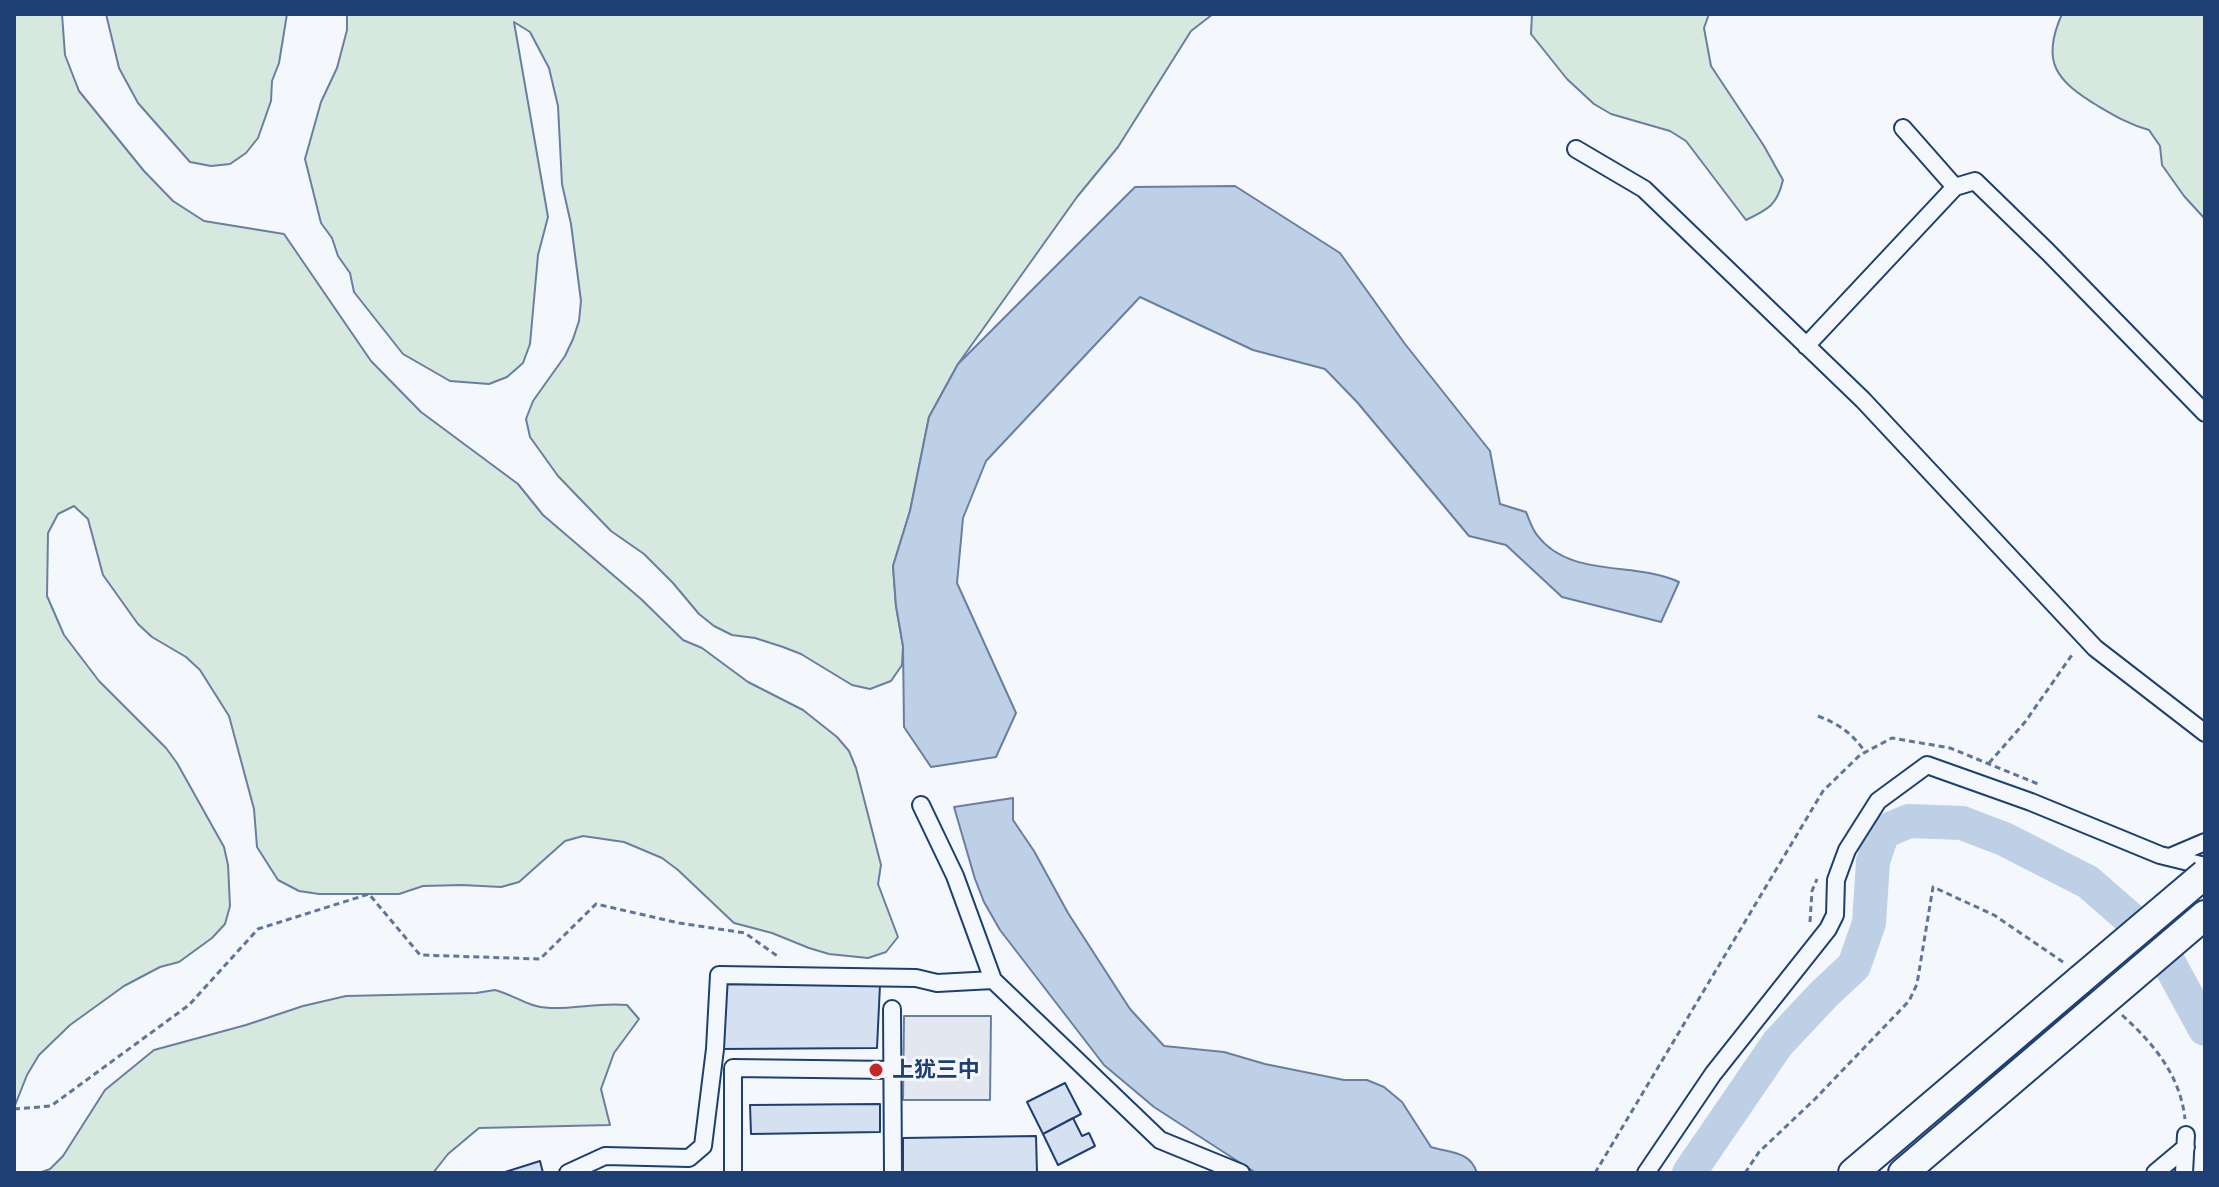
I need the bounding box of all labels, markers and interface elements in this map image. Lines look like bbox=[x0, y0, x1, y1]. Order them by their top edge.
place label: 上犹三中 bbox=[892, 1057, 980, 1083]
marker: 上犹三中 bbox=[867, 1061, 885, 1079]

